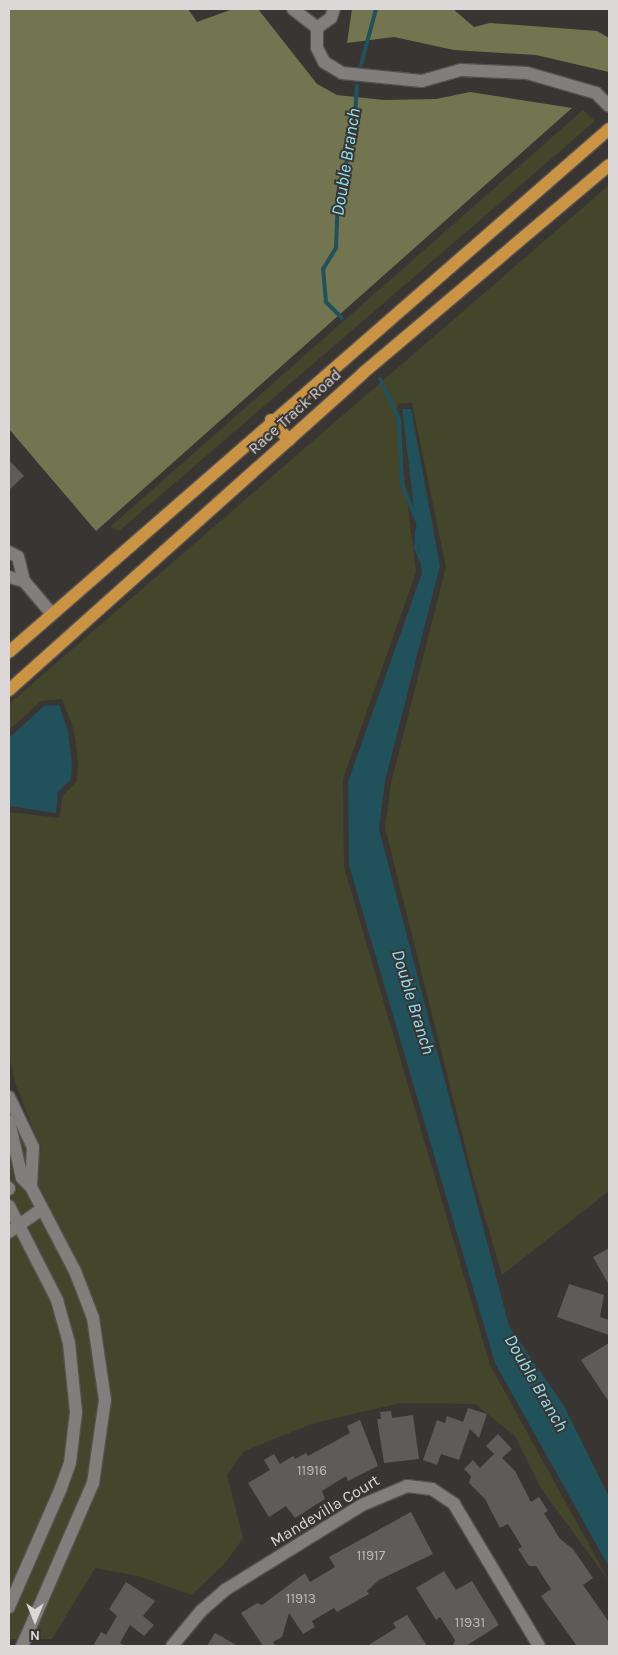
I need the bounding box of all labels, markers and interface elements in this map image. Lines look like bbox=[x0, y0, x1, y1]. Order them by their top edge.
water label: Double Branch bbox=[327, 107, 365, 217]
street label: Race Track Road bbox=[245, 365, 345, 459]
water label: Double Branch bbox=[387, 947, 439, 1057]
water label: Double Branch bbox=[499, 1330, 573, 1436]
house number: 11916 bbox=[297, 1463, 327, 1479]
street label: Mandevilla Court bbox=[267, 1471, 383, 1551]
house number: 11917 bbox=[357, 1548, 385, 1564]
house number: 11913 bbox=[286, 1591, 316, 1607]
north arrow bbox=[10, 1595, 60, 1645]
house number: 11931 bbox=[455, 1615, 485, 1631]
text: N bbox=[30, 1627, 40, 1644]

